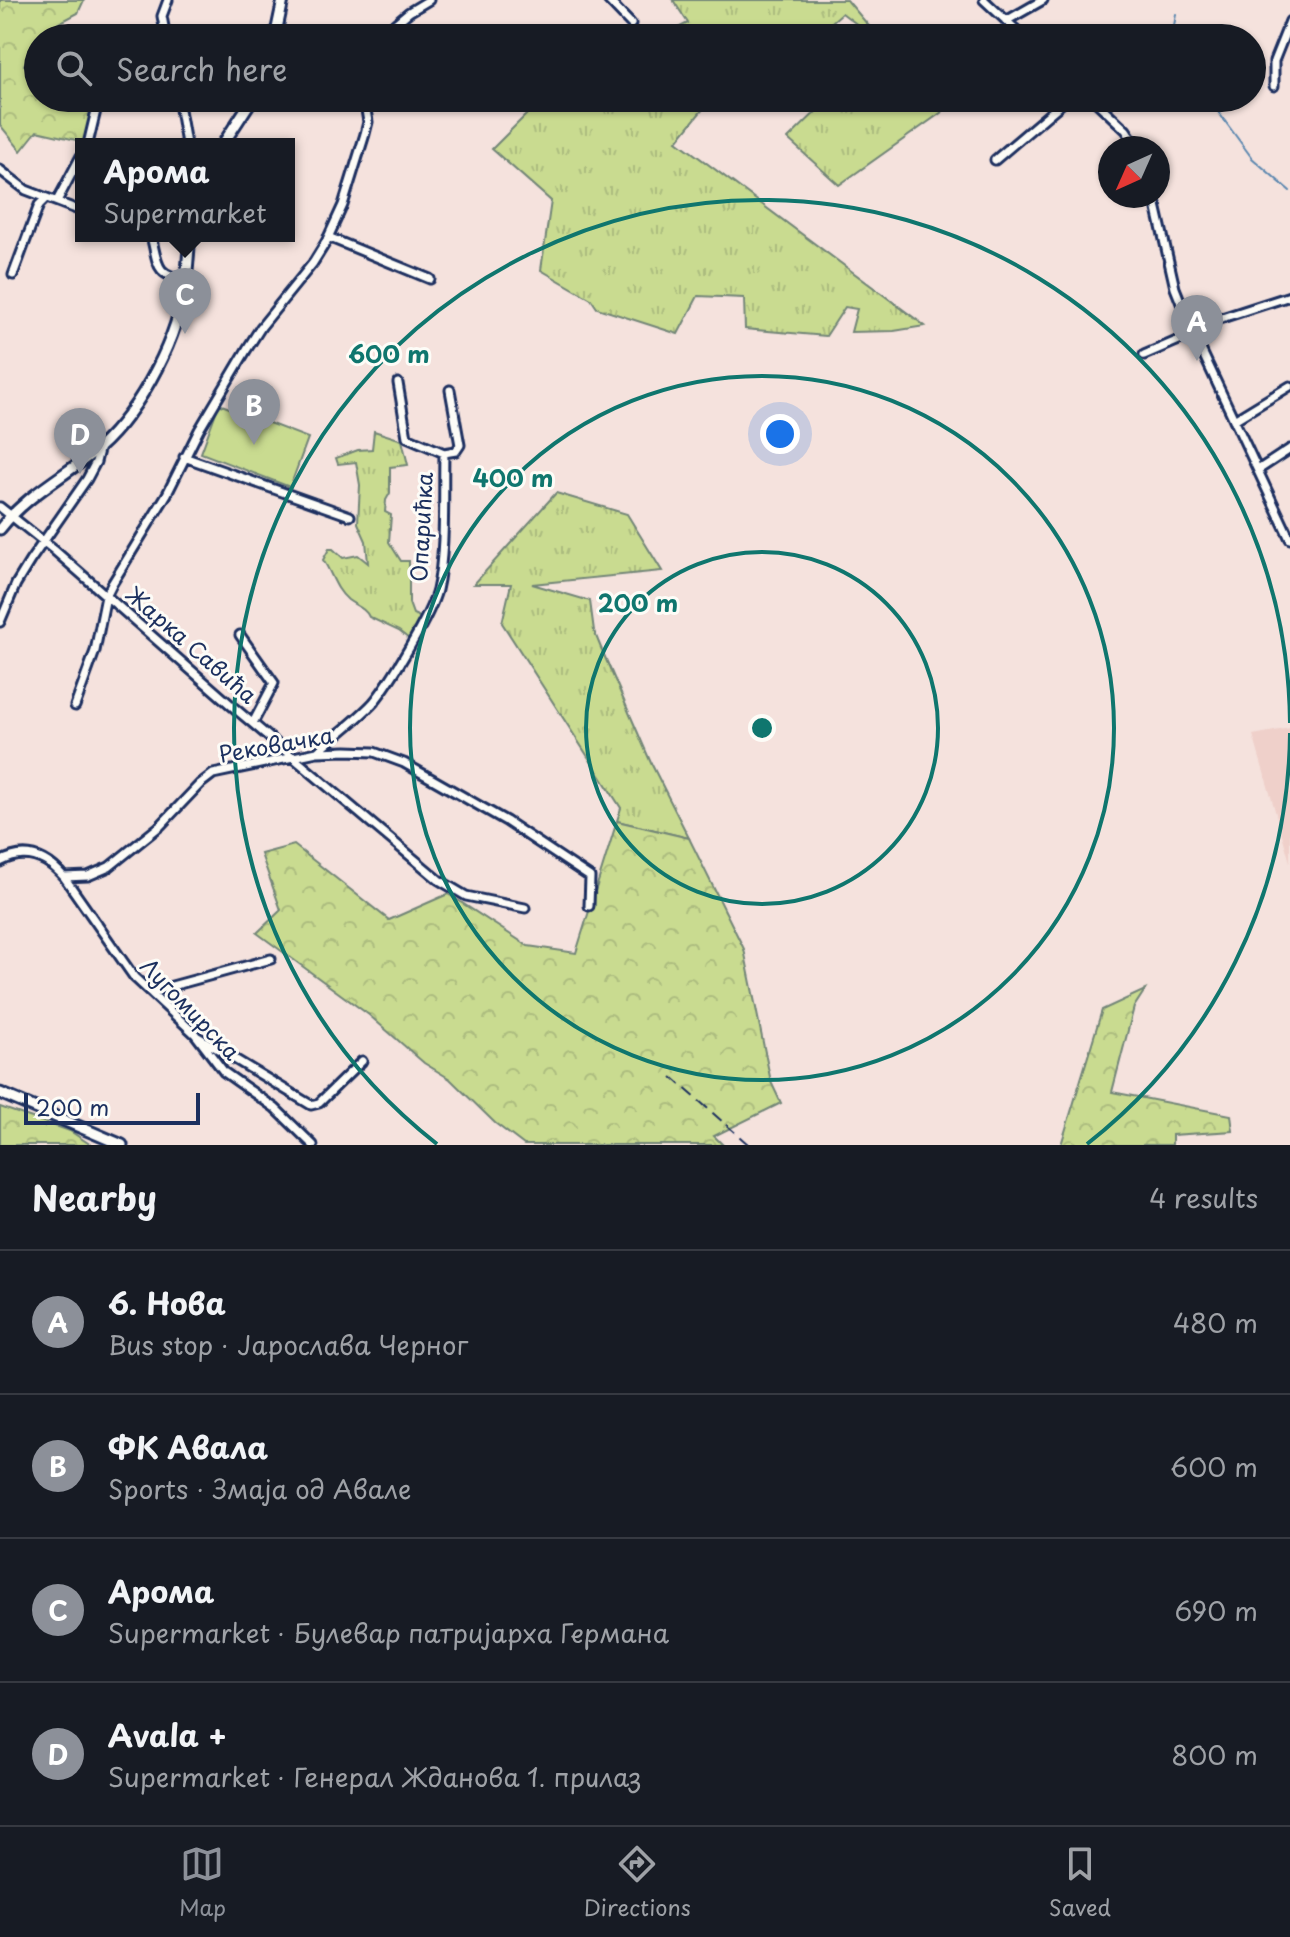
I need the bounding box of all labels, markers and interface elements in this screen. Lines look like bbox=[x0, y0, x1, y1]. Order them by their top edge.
search box bbox=[24, 24, 1266, 112]
icon: search bbox=[52, 46, 96, 90]
text: Search here bbox=[116, 46, 288, 91]
north arrow bbox=[1098, 136, 1170, 208]
popup bbox=[75, 138, 295, 242]
text: Арома bbox=[103, 148, 210, 193]
text: Supermarket bbox=[103, 193, 267, 232]
pin: C bbox=[159, 268, 211, 334]
pin: A bbox=[1171, 295, 1223, 361]
text: 600 m bbox=[348, 335, 430, 371]
pin: B bbox=[228, 379, 280, 445]
pin: D bbox=[54, 408, 106, 474]
your location bbox=[760, 414, 800, 454]
text: 400 m bbox=[472, 459, 554, 495]
street label: Опарићка bbox=[401, 471, 440, 583]
street label: Жарка Савића bbox=[119, 577, 265, 710]
text: 200 m bbox=[598, 584, 678, 620]
centre of rings bbox=[748, 714, 776, 742]
street label: Рековачка bbox=[216, 717, 336, 770]
street label: Лугомирска bbox=[134, 949, 249, 1067]
scale bar bbox=[24, 1089, 200, 1125]
text: 200 m bbox=[36, 1090, 109, 1123]
text: Nearby bbox=[32, 1171, 157, 1223]
text: 4 results bbox=[1149, 1178, 1258, 1217]
text: 6. Нова bbox=[108, 1280, 226, 1325]
text: A bbox=[48, 1303, 68, 1342]
text: 480 m bbox=[1173, 1303, 1258, 1342]
text: Bus stop · Јарослава Черног bbox=[108, 1325, 468, 1364]
text: ФК Авала bbox=[108, 1424, 268, 1469]
text: B bbox=[49, 1447, 67, 1486]
text: 600 m bbox=[1170, 1447, 1258, 1486]
text: Sports · Змаја од Авале bbox=[108, 1469, 411, 1508]
text: Арома bbox=[108, 1568, 214, 1613]
text: C bbox=[48, 1591, 68, 1630]
text: 690 m bbox=[1175, 1591, 1258, 1630]
text: Supermarket · Булевар патријарха Германа bbox=[108, 1613, 669, 1652]
text: Avala + bbox=[108, 1712, 227, 1757]
text: D bbox=[48, 1735, 68, 1774]
text: 800 m bbox=[1171, 1735, 1258, 1774]
text: Supermarket · Генерал Жданова 1. прилаз bbox=[108, 1757, 642, 1796]
tab: Map bbox=[179, 1842, 226, 1923]
tab: Directions bbox=[584, 1842, 691, 1923]
tab: Saved bbox=[1049, 1842, 1111, 1923]

